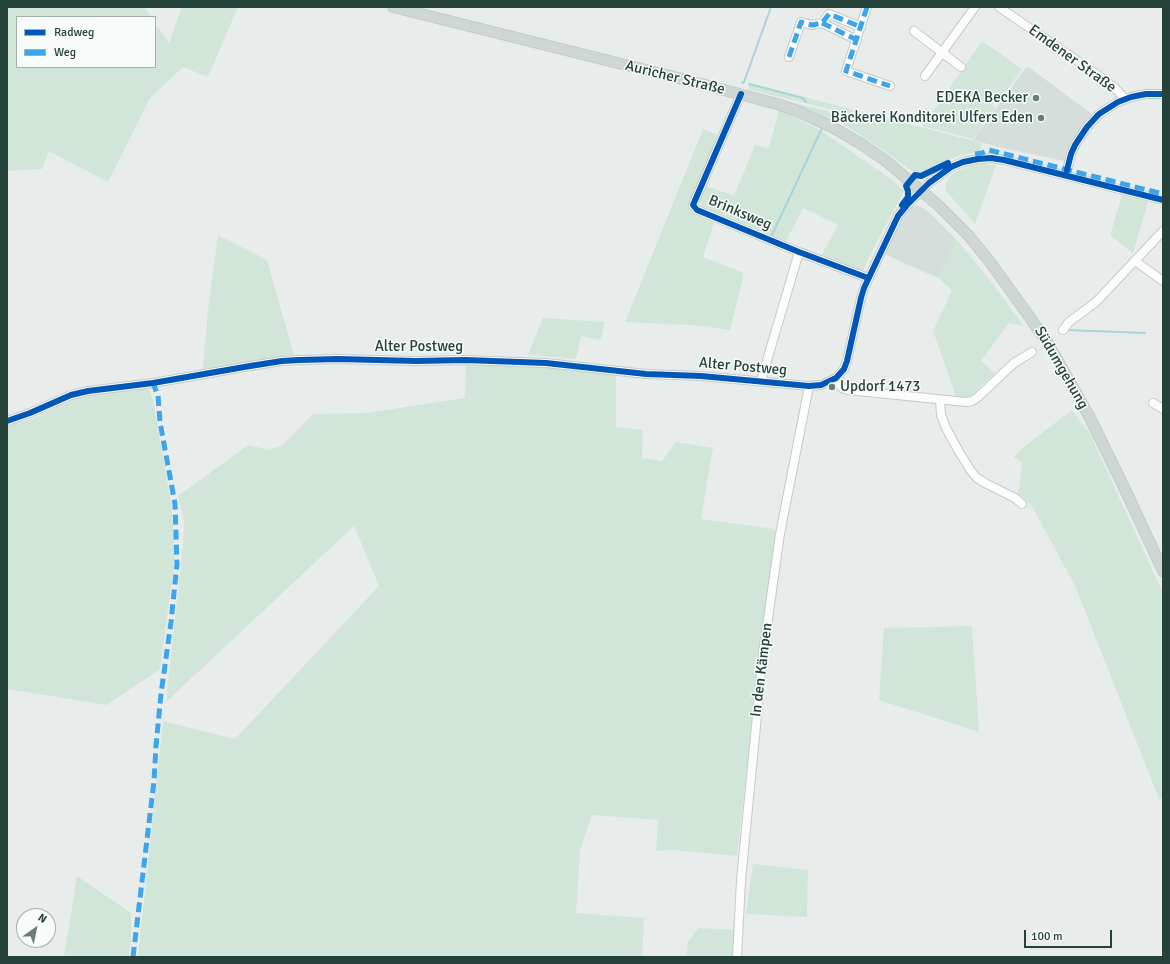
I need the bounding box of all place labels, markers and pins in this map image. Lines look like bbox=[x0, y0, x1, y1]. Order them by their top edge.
place label: EDEKA Becker bbox=[936, 89, 1028, 107]
marker: EDEKA Becker bbox=[1031, 93, 1041, 103]
place label: Bäckerei Konditorei Ulfers Eden bbox=[831, 109, 1033, 127]
marker: Bäckerei Konditorei Ulfers Eden bbox=[1036, 113, 1046, 123]
place label: Updorf 1473 bbox=[840, 378, 920, 396]
marker: Updorf 1473 bbox=[827, 382, 837, 392]

